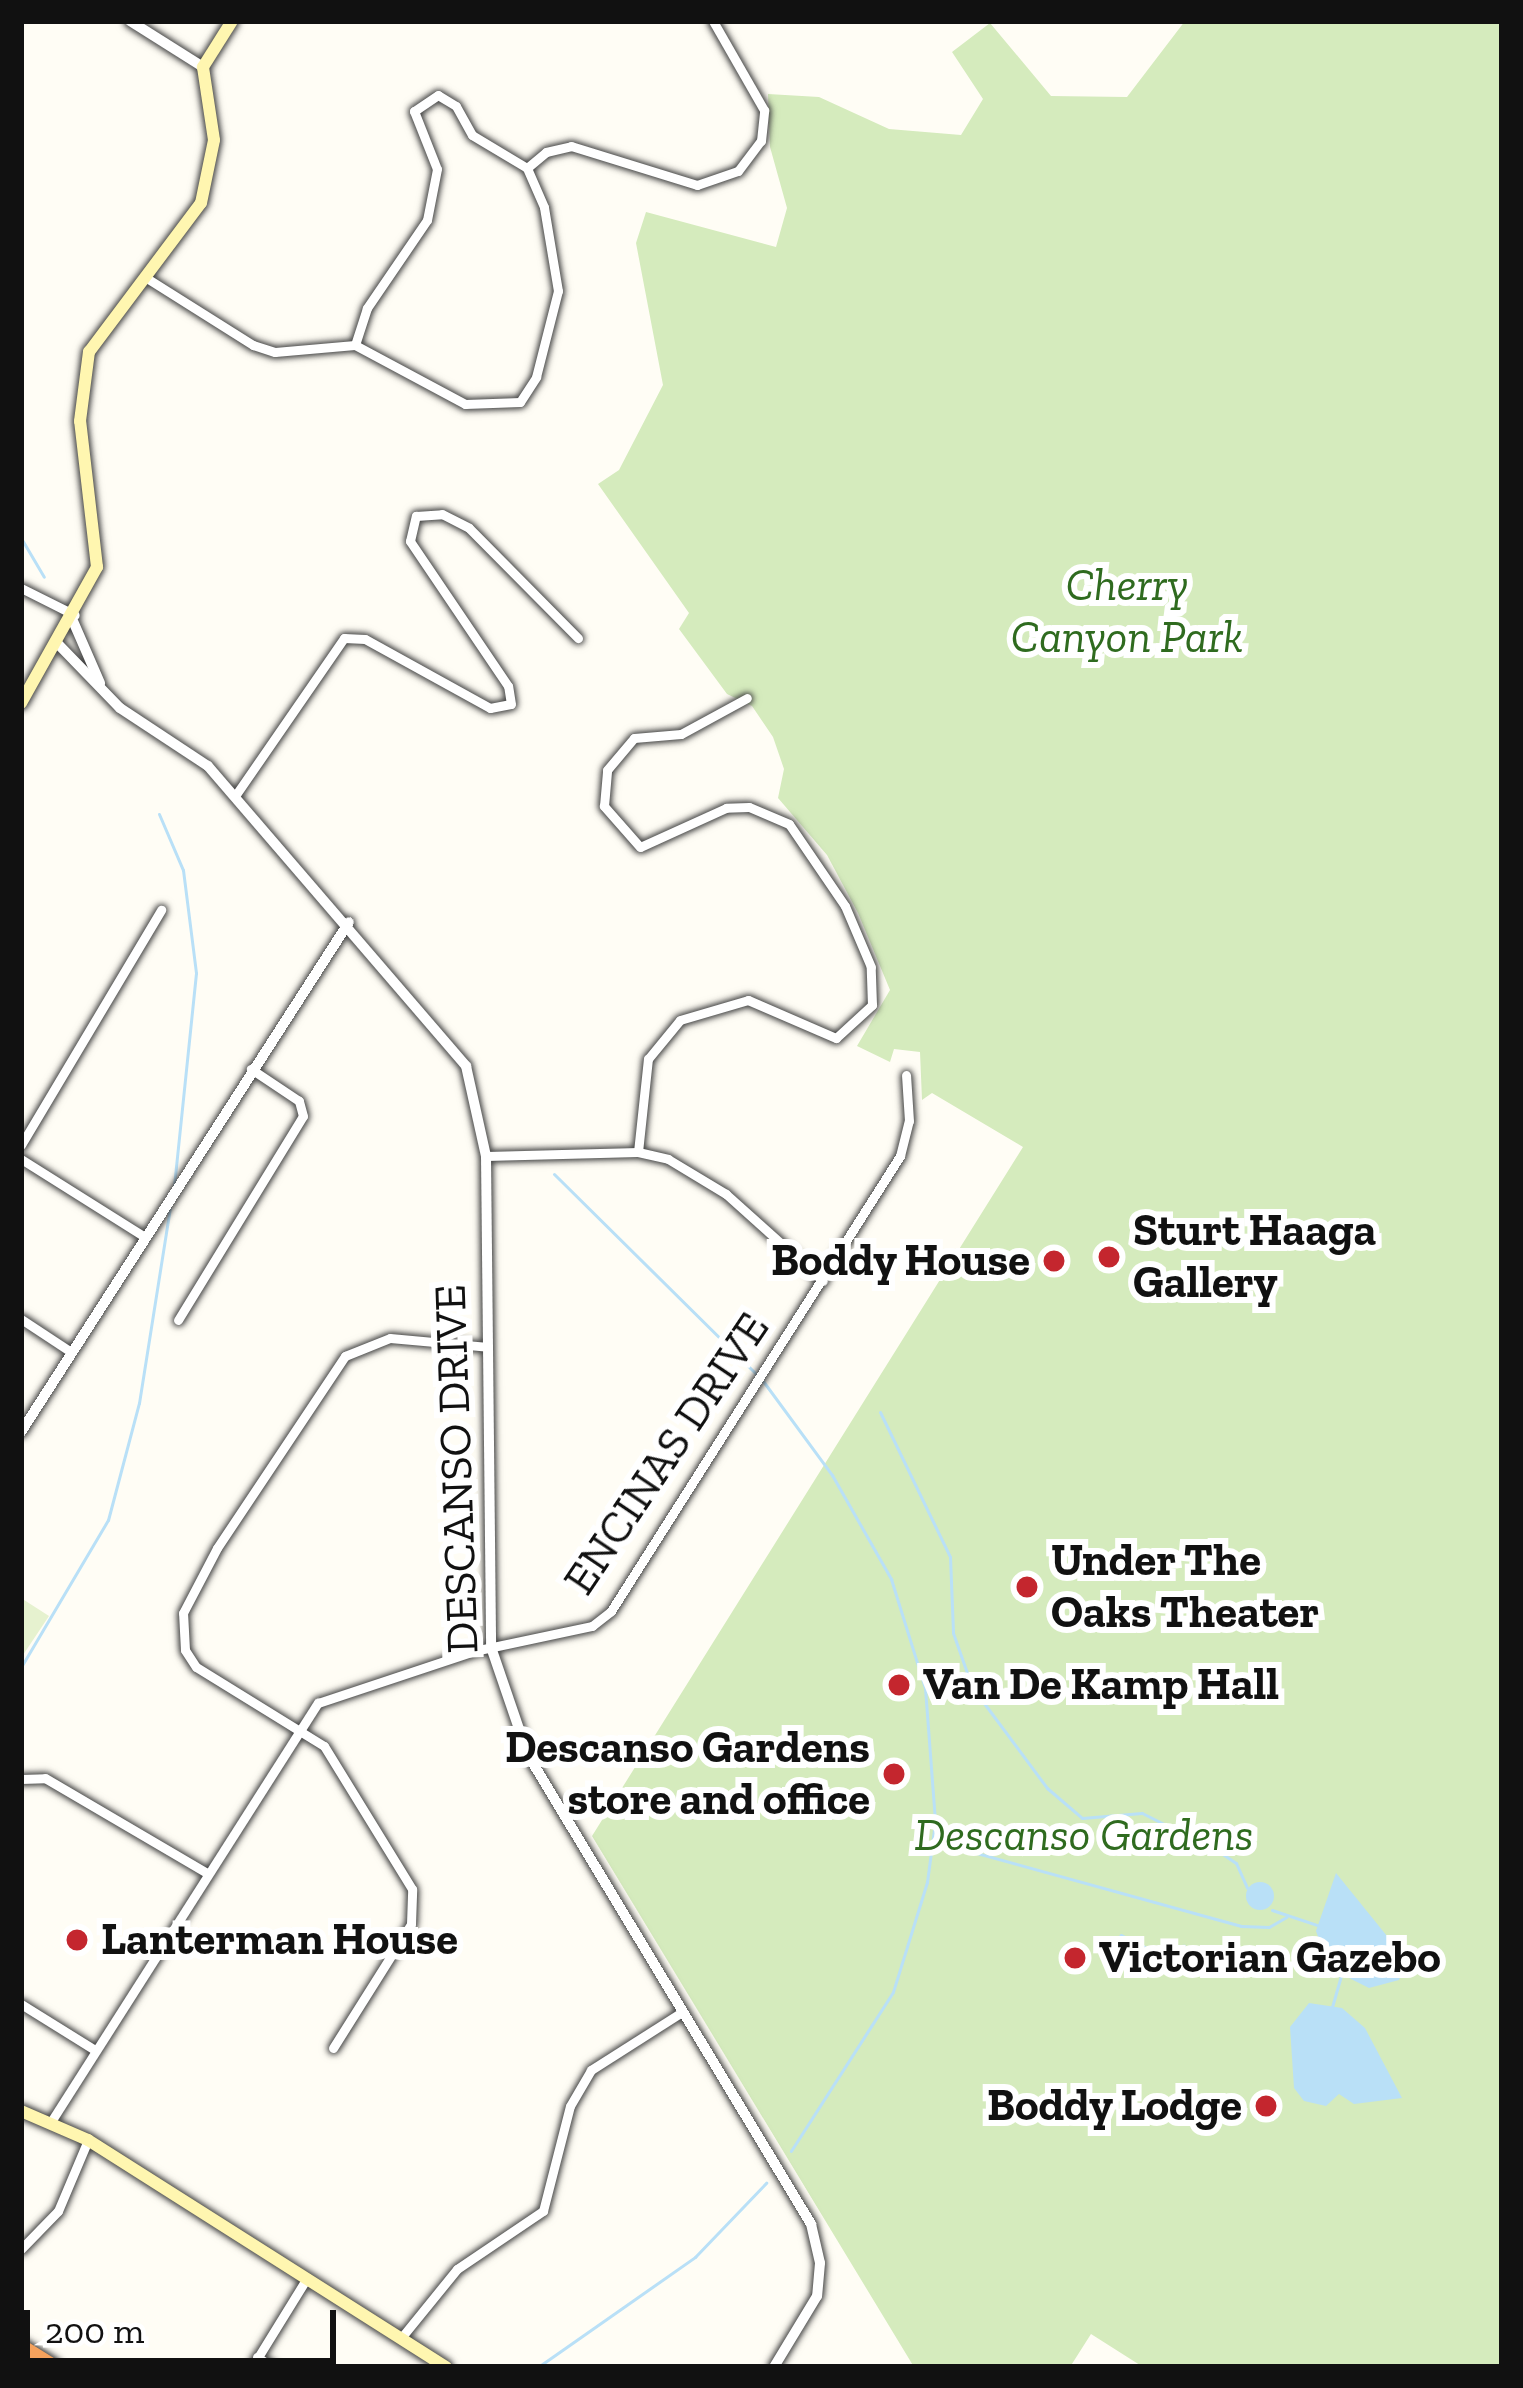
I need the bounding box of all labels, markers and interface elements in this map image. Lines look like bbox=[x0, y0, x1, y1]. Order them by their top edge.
park label: Cherry Canyon Park bbox=[1011, 559, 1243, 665]
place label: Sturt Haaga Gallery bbox=[1133, 1204, 1376, 1310]
place label: Boddy House bbox=[770, 1234, 1030, 1288]
marker: Sturt Haaga Gallery bbox=[1096, 1244, 1122, 1270]
marker: Boddy House bbox=[1041, 1248, 1067, 1274]
street label: DESCANSO DRIVE bbox=[424, 1284, 490, 1654]
street label: ENCINAS DRIVE bbox=[553, 1303, 781, 1605]
place label: Under The Oaks Theater bbox=[1051, 1534, 1319, 1640]
marker: Under The Oaks Theater bbox=[1014, 1574, 1040, 1600]
place label: Van De Kamp Hall bbox=[923, 1658, 1279, 1712]
marker: Van De Kamp Hall bbox=[886, 1672, 912, 1698]
place label: Descanso Gardens store and office bbox=[505, 1721, 870, 1827]
marker: Descanso Gardens store and office bbox=[881, 1761, 907, 1787]
park label: Descanso Gardens bbox=[914, 1809, 1254, 1863]
place label: Lanterman House bbox=[101, 1913, 458, 1967]
marker: Lanterman House bbox=[64, 1927, 90, 1953]
place label: Victorian Gazebo bbox=[1099, 1931, 1441, 1985]
marker: Victorian Gazebo bbox=[1062, 1945, 1088, 1971]
place label: Boddy Lodge bbox=[986, 2079, 1242, 2133]
marker: Boddy Lodge bbox=[1253, 2093, 1279, 2119]
scale bar bbox=[30, 2286, 342, 2360]
text: 200 m bbox=[45, 2309, 144, 2352]

